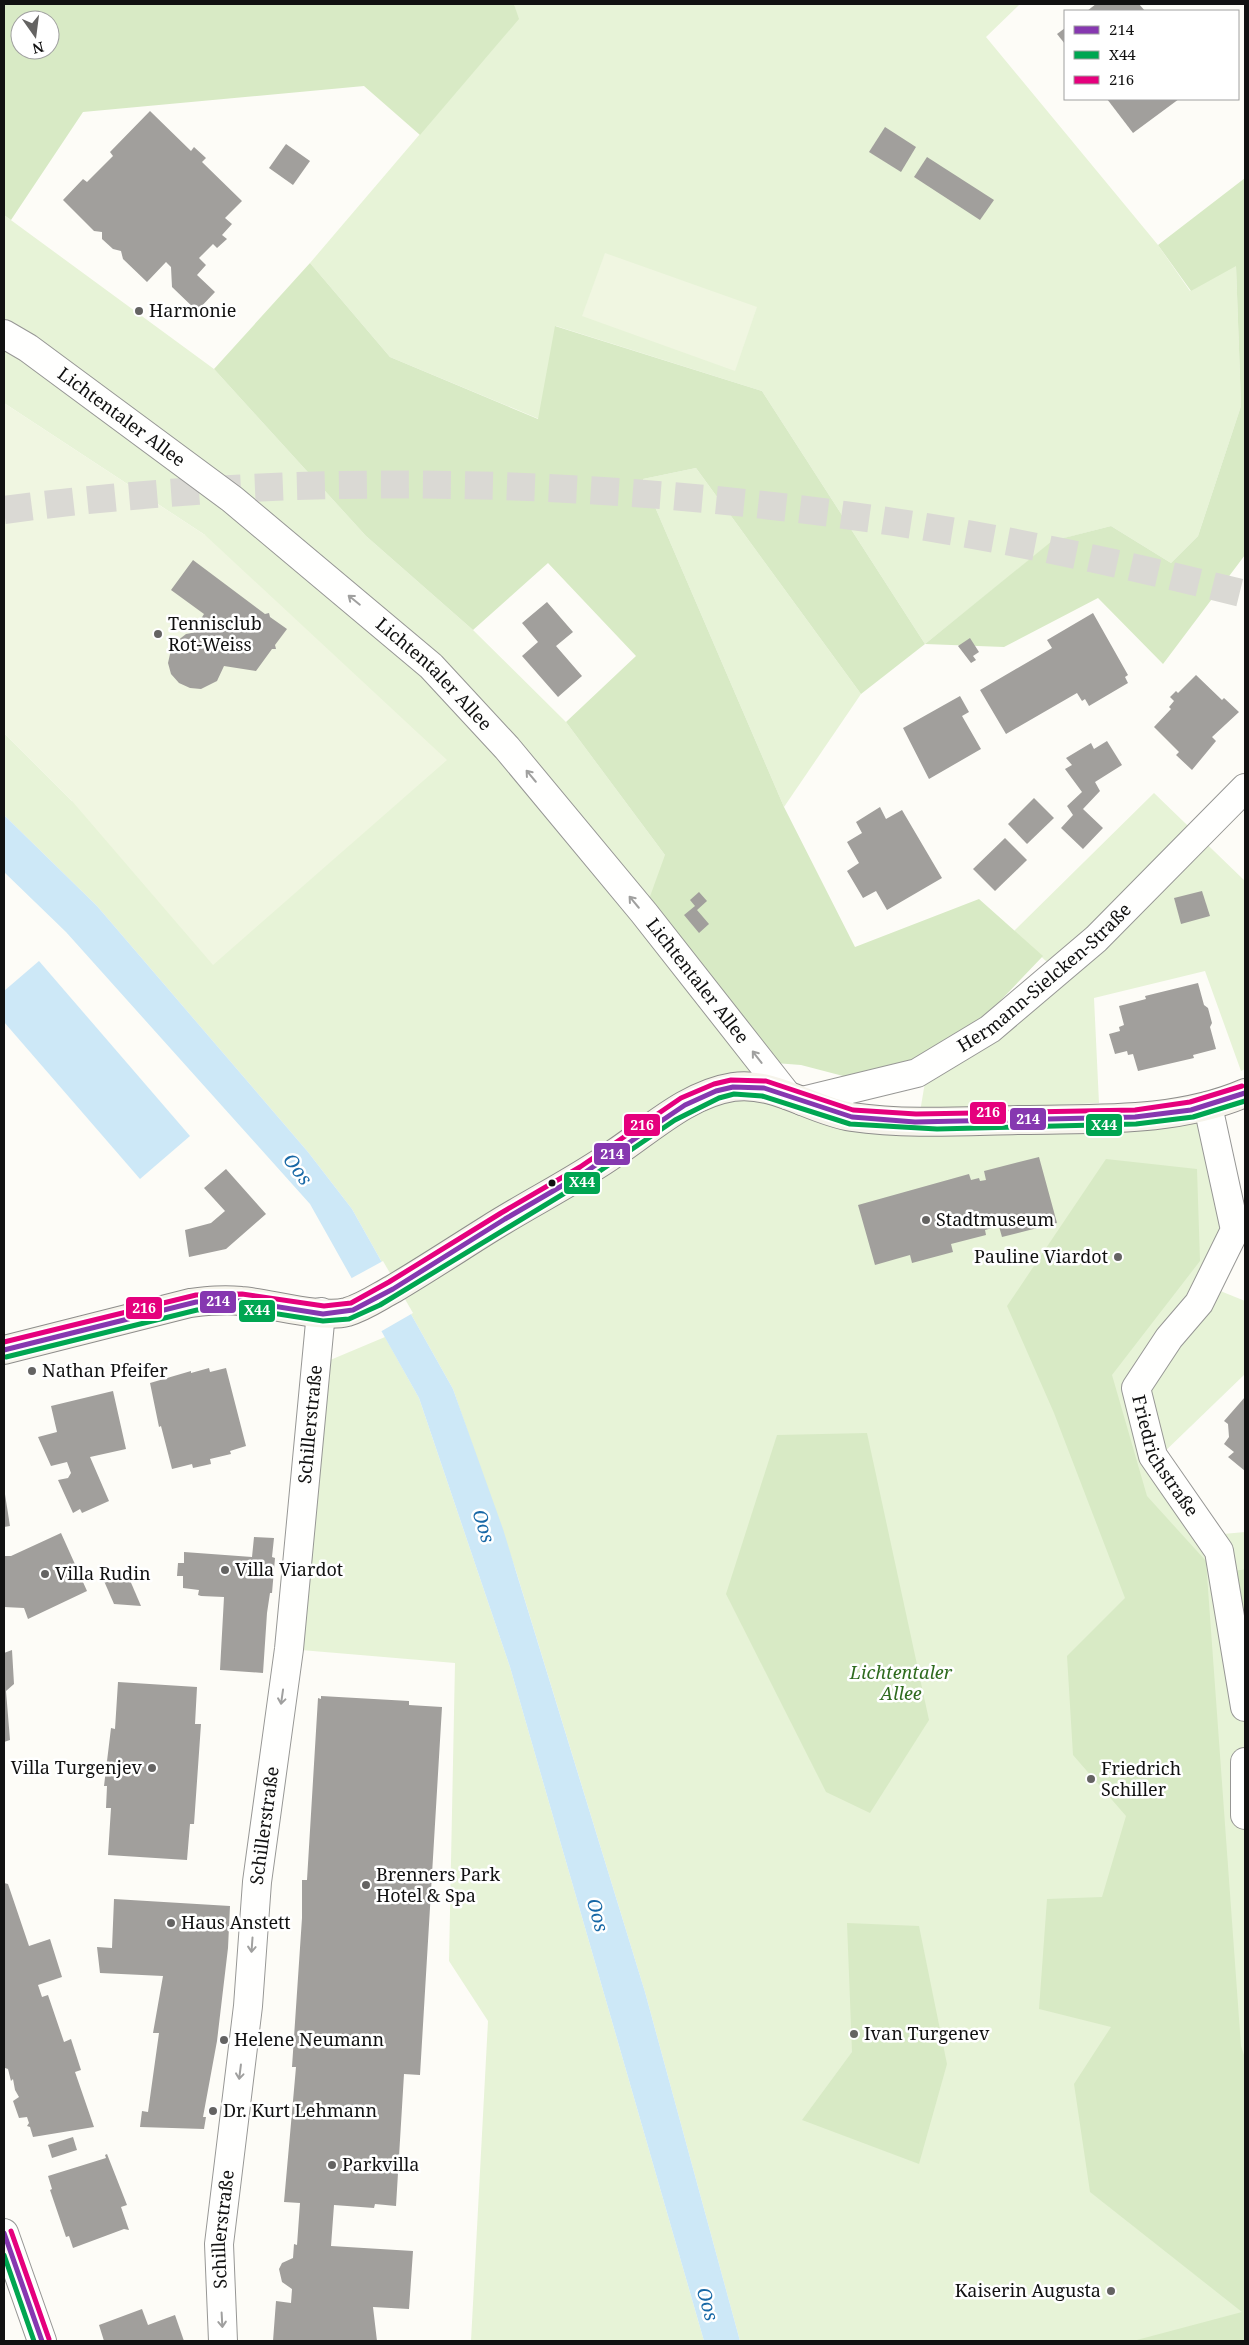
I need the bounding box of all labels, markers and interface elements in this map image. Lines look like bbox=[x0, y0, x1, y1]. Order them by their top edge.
north arrow bbox=[10, 10, 60, 60]
legend bbox=[1064, 10, 1239, 100]
text: 214 bbox=[1109, 19, 1135, 39]
text: N bbox=[31, 38, 46, 59]
text: X44 bbox=[1109, 44, 1136, 64]
text: 216 bbox=[1109, 69, 1134, 89]
place label: Harmonie bbox=[149, 298, 236, 322]
marker: Harmonie bbox=[133, 305, 145, 317]
street label: Lichtentaler Allee bbox=[53, 361, 191, 471]
one-way arrow bbox=[348, 595, 361, 606]
place label: Tennisclub Rot-Weiss bbox=[168, 611, 262, 656]
street label: Lichtentaler Allee bbox=[371, 612, 498, 735]
marker: Tennisclub Rot-Weiss bbox=[152, 628, 164, 640]
one-way arrow bbox=[525, 770, 536, 783]
one-way arrow bbox=[629, 895, 640, 908]
street label: Hermann-Sielcken-Straße bbox=[952, 897, 1136, 1057]
street label: Lichtentaler Allee bbox=[641, 913, 755, 1048]
one-way arrow bbox=[751, 1051, 762, 1064]
line badge: 216 bbox=[969, 1101, 1007, 1125]
text: 216 bbox=[976, 1102, 1000, 1121]
line badge: 214 bbox=[1009, 1107, 1047, 1131]
text: 214 bbox=[1016, 1109, 1040, 1128]
line badge: 216 bbox=[623, 1113, 661, 1137]
line badge: X44 bbox=[1085, 1113, 1123, 1137]
text: 216 bbox=[630, 1115, 654, 1134]
text: X44 bbox=[1091, 1115, 1117, 1134]
line badge: 214 bbox=[593, 1142, 631, 1166]
text: 214 bbox=[600, 1144, 624, 1163]
water label: Oos bbox=[277, 1148, 319, 1190]
line badge: X44 bbox=[563, 1171, 601, 1195]
text: X44 bbox=[569, 1172, 595, 1191]
unlabelled marker bbox=[547, 1178, 557, 1188]
place label: Stadtmuseum bbox=[936, 1207, 1054, 1231]
marker: Stadtmuseum bbox=[920, 1214, 932, 1226]
place label: Pauline Viardot bbox=[974, 1244, 1108, 1268]
marker: Pauline Viardot bbox=[1112, 1251, 1124, 1263]
line badge: 214 bbox=[199, 1290, 237, 1314]
text: 214 bbox=[206, 1291, 230, 1310]
line badge: 216 bbox=[125, 1296, 163, 1320]
text: 216 bbox=[132, 1298, 156, 1317]
line badge: X44 bbox=[238, 1299, 276, 1323]
text: X44 bbox=[244, 1300, 270, 1319]
place label: Nathan Pfeifer bbox=[42, 1358, 168, 1382]
street label: Schillerstraße bbox=[292, 1364, 327, 1485]
marker: Nathan Pfeifer bbox=[26, 1365, 38, 1377]
street label: Friedrichstraße bbox=[1127, 1392, 1205, 1521]
water label: Oos bbox=[467, 1506, 501, 1546]
place label: Villa Viardot bbox=[235, 1557, 343, 1581]
place label: Villa Rudin bbox=[55, 1561, 151, 1585]
marker: Villa Viardot bbox=[219, 1564, 231, 1576]
marker: Villa Rudin bbox=[39, 1568, 51, 1580]
park label: Lichtentaler Allee bbox=[849, 1660, 953, 1705]
one-way arrow bbox=[277, 1689, 287, 1705]
place label: Villa Turgenjev bbox=[11, 1755, 143, 1779]
place label: Friedrich Schiller bbox=[1101, 1756, 1181, 1801]
marker: Villa Turgenjev bbox=[146, 1762, 158, 1774]
street label: Schillerstraße bbox=[244, 1765, 284, 1886]
marker: Friedrich Schiller bbox=[1085, 1773, 1097, 1785]
place label: Brenners Park Hotel & Spa bbox=[376, 1862, 500, 1907]
marker: Brenners Park Hotel & Spa bbox=[360, 1879, 372, 1891]
water label: Oos bbox=[581, 1895, 615, 1935]
place label: Haus Anstett bbox=[181, 1910, 291, 1934]
marker: Haus Anstett bbox=[165, 1917, 177, 1929]
one-way arrow bbox=[248, 1937, 257, 1953]
place label: Ivan Turgenev bbox=[864, 2021, 990, 2045]
place label: Helene Neumann bbox=[234, 2027, 385, 2051]
marker: Ivan Turgenev bbox=[848, 2028, 860, 2040]
marker: Helene Neumann bbox=[218, 2034, 230, 2046]
one-way arrow bbox=[235, 2063, 245, 2079]
place label: Dr. Kurt Lehmann bbox=[223, 2098, 378, 2122]
marker: Dr. Kurt Lehmann bbox=[207, 2105, 219, 2117]
place label: Parkvilla bbox=[342, 2152, 420, 2176]
marker: Parkvilla bbox=[326, 2159, 338, 2171]
street label: Schillerstraße bbox=[206, 2168, 239, 2289]
place label: Kaiserin Augusta bbox=[955, 2278, 1101, 2302]
water label: Oos bbox=[691, 2284, 725, 2324]
marker: Kaiserin Augusta bbox=[1105, 2285, 1117, 2297]
one-way arrow bbox=[218, 2312, 227, 2328]

